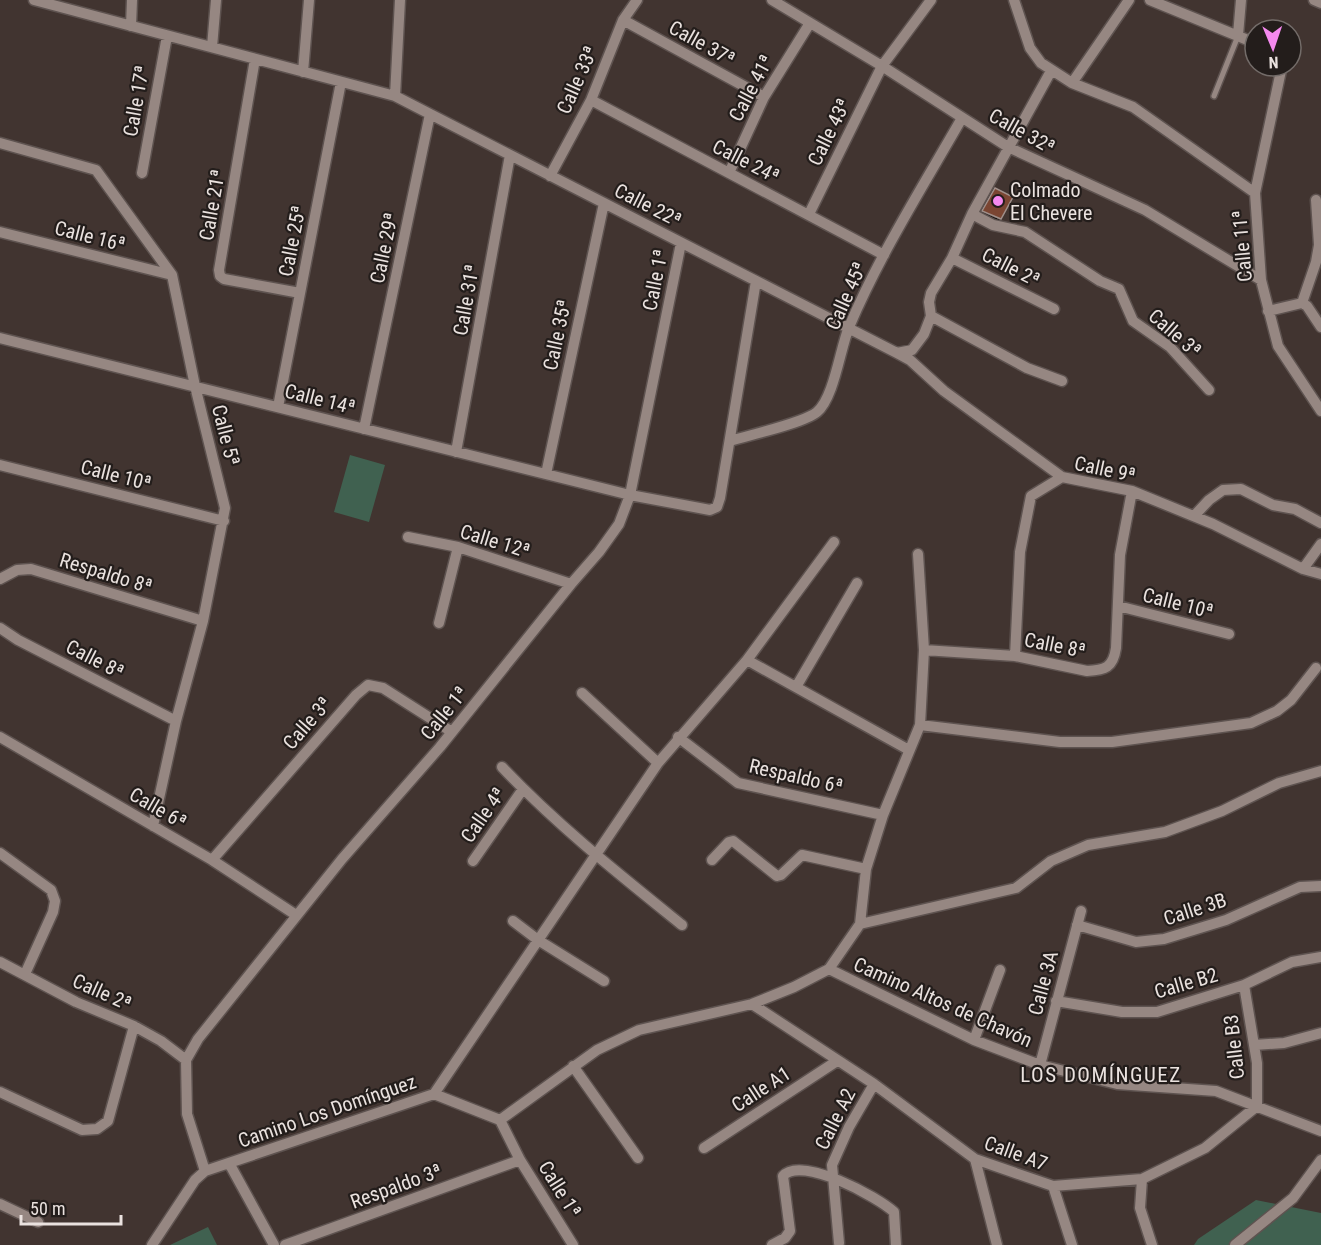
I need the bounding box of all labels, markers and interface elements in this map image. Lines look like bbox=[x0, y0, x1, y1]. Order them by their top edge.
street label: Calle 37ª bbox=[665, 15, 739, 71]
north arrow bbox=[1243, 18, 1303, 78]
street label: Calle 33ª bbox=[551, 42, 603, 118]
street label: Calle 41ª bbox=[724, 51, 778, 125]
text: N bbox=[1268, 53, 1279, 72]
street label: Calle 17ª bbox=[118, 64, 154, 138]
street label: Calle 43ª bbox=[802, 94, 856, 170]
street label: Calle 32ª bbox=[985, 103, 1059, 159]
street label: Calle 24ª bbox=[709, 134, 783, 188]
street label: Calle 21ª bbox=[194, 168, 230, 242]
street label: Calle 22ª bbox=[611, 178, 685, 232]
place label: Colmado El Chevere bbox=[1010, 178, 1092, 225]
marker: Colmado El Chevere bbox=[991, 194, 1005, 208]
street label: Calle 25ª bbox=[273, 203, 311, 279]
street label: Calle 11ª bbox=[1227, 209, 1257, 283]
street label: Calle 29ª bbox=[365, 210, 403, 286]
street label: Calle 16ª bbox=[52, 216, 128, 256]
street label: Calle 2ª bbox=[978, 242, 1044, 292]
street label: Calle 1ª bbox=[637, 247, 673, 313]
street label: Calle 45ª bbox=[820, 258, 872, 334]
street label: Calle 31ª bbox=[448, 263, 484, 337]
street label: Calle 35ª bbox=[538, 297, 576, 373]
street label: Calle 3ª bbox=[1144, 304, 1206, 362]
street label: Calle 14ª bbox=[282, 379, 358, 419]
street label: Calle 5ª bbox=[207, 402, 245, 468]
street label: Calle 9ª bbox=[1072, 451, 1138, 487]
street label: Calle 10ª bbox=[78, 455, 154, 495]
street label: Calle 12ª bbox=[457, 519, 533, 563]
street label: Respaldo 8ª bbox=[57, 548, 155, 598]
street label: Calle 10ª bbox=[1140, 583, 1216, 623]
street label: Calle 8ª bbox=[1022, 627, 1088, 663]
street label: Calle 8ª bbox=[62, 634, 128, 684]
street label: Calle 1ª bbox=[415, 681, 473, 745]
street label: Calle 3ª bbox=[278, 692, 336, 754]
street label: Respaldo 6ª bbox=[747, 754, 845, 798]
street label: Calle 6ª bbox=[125, 782, 191, 834]
street label: Calle 4ª bbox=[455, 783, 511, 847]
street label: Calle 3B bbox=[1160, 888, 1230, 930]
street label: Calle 3A bbox=[1023, 948, 1063, 1018]
street label: Camino Altos de Chavón bbox=[850, 952, 1036, 1052]
street label: Calle B2 bbox=[1152, 962, 1221, 1003]
street label: Calle 2ª bbox=[69, 968, 135, 1016]
street label: Calle B3 bbox=[1219, 1013, 1249, 1081]
street label: Calle A1 bbox=[727, 1061, 795, 1117]
district label: LOS DOMÍNGUEZ bbox=[1020, 1063, 1182, 1087]
street label: Camino Los Domínguez bbox=[235, 1069, 419, 1153]
street label: Calle A2 bbox=[809, 1084, 861, 1154]
street label: Calle A7 bbox=[981, 1131, 1051, 1175]
street label: Calle 1ª bbox=[533, 1156, 587, 1222]
street label: Respaldo 3ª bbox=[347, 1158, 445, 1214]
scale bar bbox=[21, 1188, 122, 1226]
text: 50 m bbox=[30, 1198, 65, 1219]

